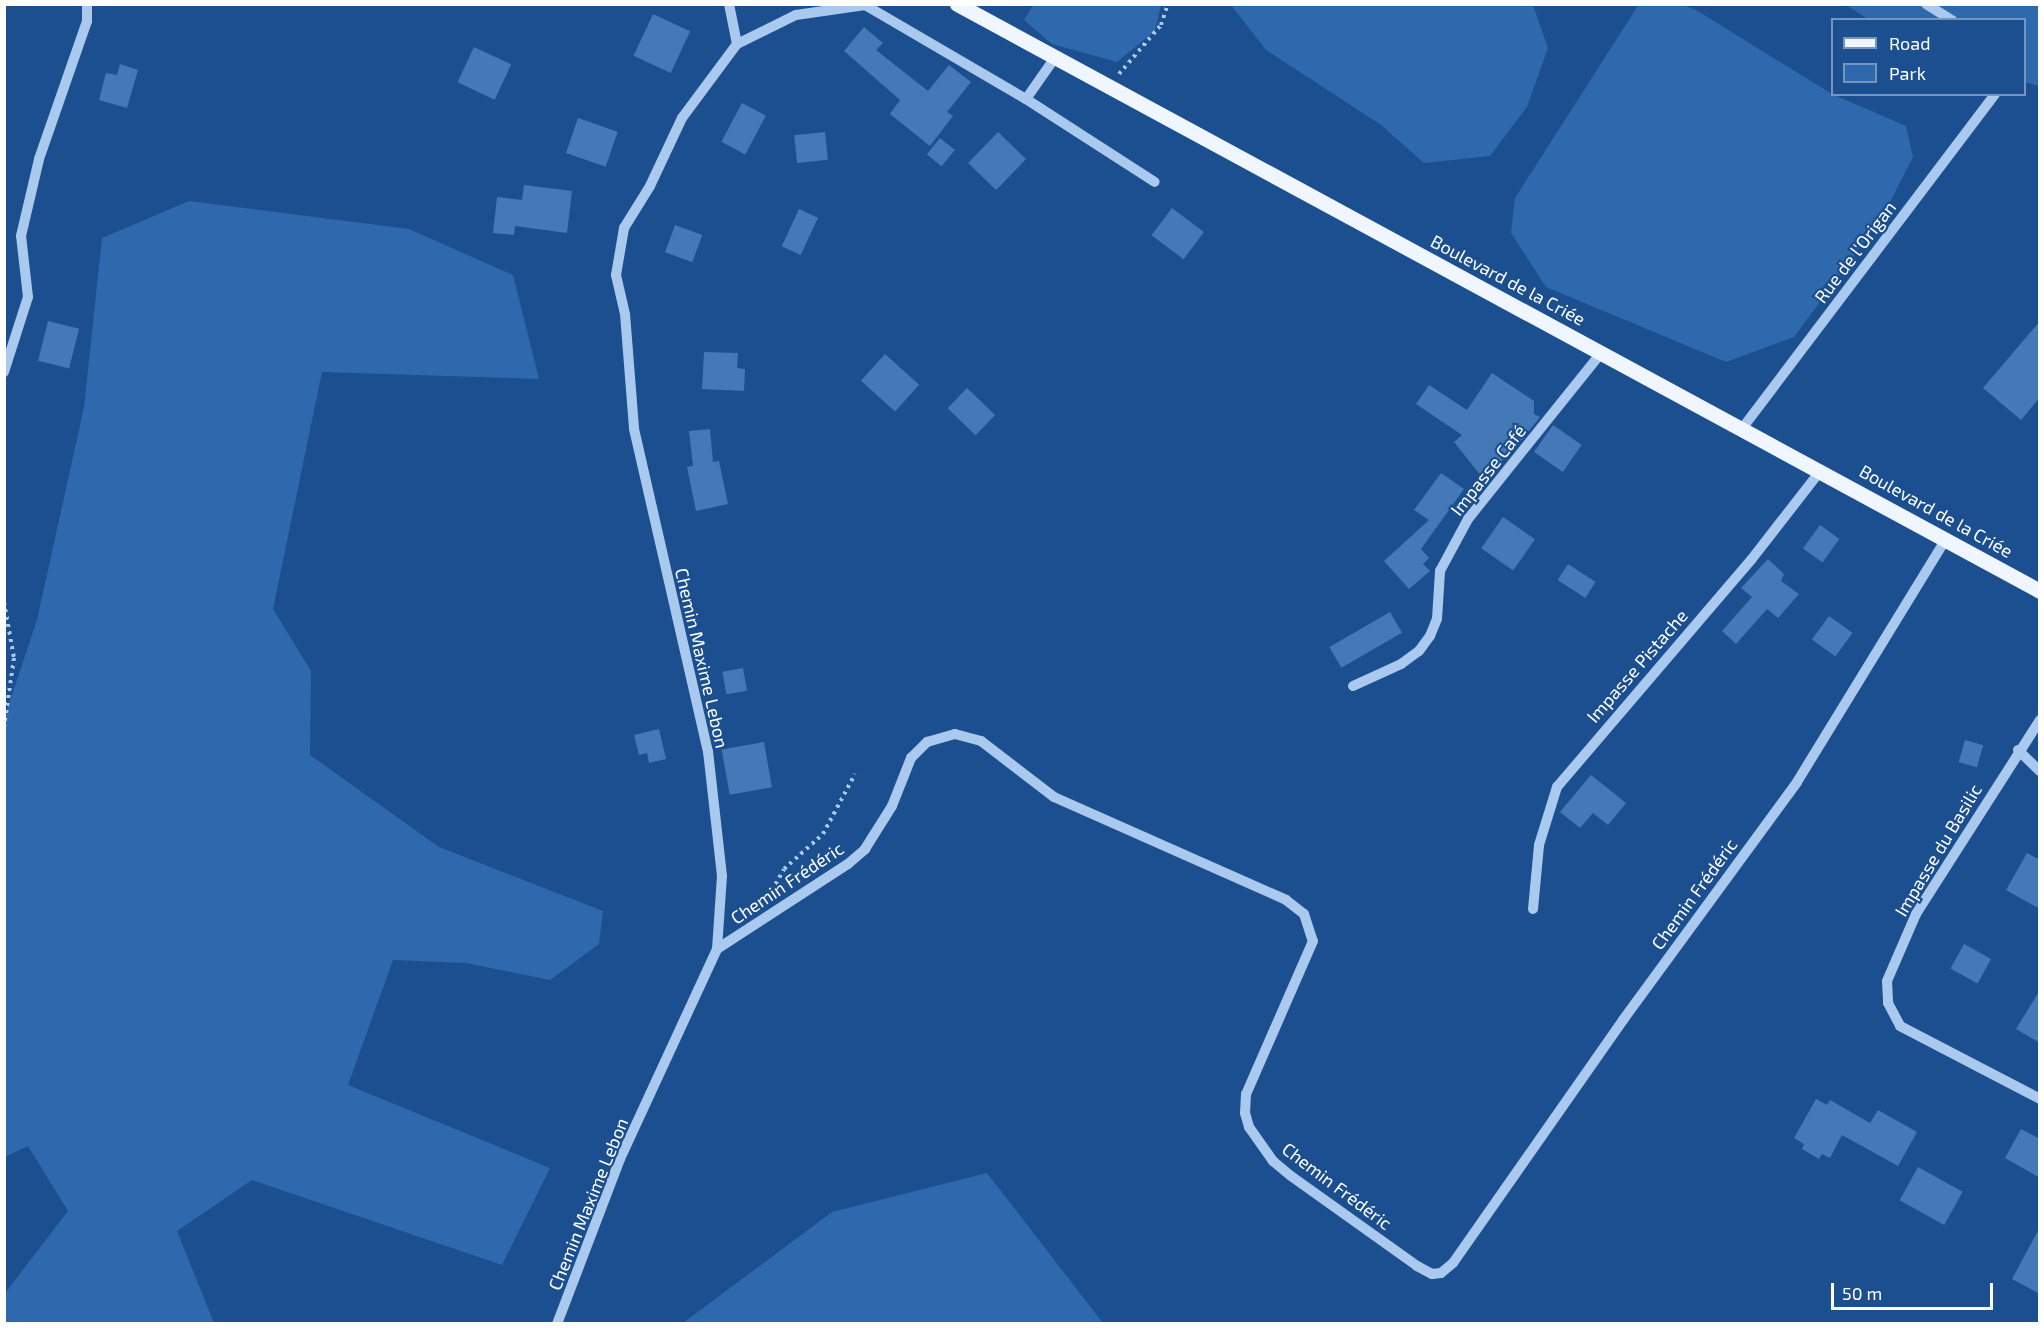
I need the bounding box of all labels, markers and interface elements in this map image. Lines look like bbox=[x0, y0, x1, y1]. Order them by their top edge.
legend bbox=[1831, 18, 2026, 96]
text: Road bbox=[1889, 32, 1930, 54]
text: Park bbox=[1889, 62, 1926, 84]
street label: Rue de l'Origan bbox=[1810, 197, 1900, 307]
street label: Boulevard de la Criée bbox=[1427, 230, 1589, 330]
street label: Impasse Café bbox=[1446, 420, 1530, 520]
street label: Boulevard de la Criée bbox=[1856, 460, 2016, 562]
street label: Chemin Maxime Lebon bbox=[671, 566, 733, 750]
street label: Impasse Pistache bbox=[1582, 605, 1692, 727]
street label: Impasse du Basilic bbox=[1890, 780, 1986, 920]
street label: Chemin Frédéric bbox=[1647, 834, 1741, 954]
street label: Chemin Frédéric bbox=[726, 837, 848, 929]
street label: Chemin Maxime Lebon bbox=[544, 1115, 632, 1293]
street label: Chemin Frédéric bbox=[1278, 1138, 1396, 1234]
scale bar bbox=[1834, 1271, 1996, 1309]
text: 50 m bbox=[1842, 1282, 1882, 1304]

